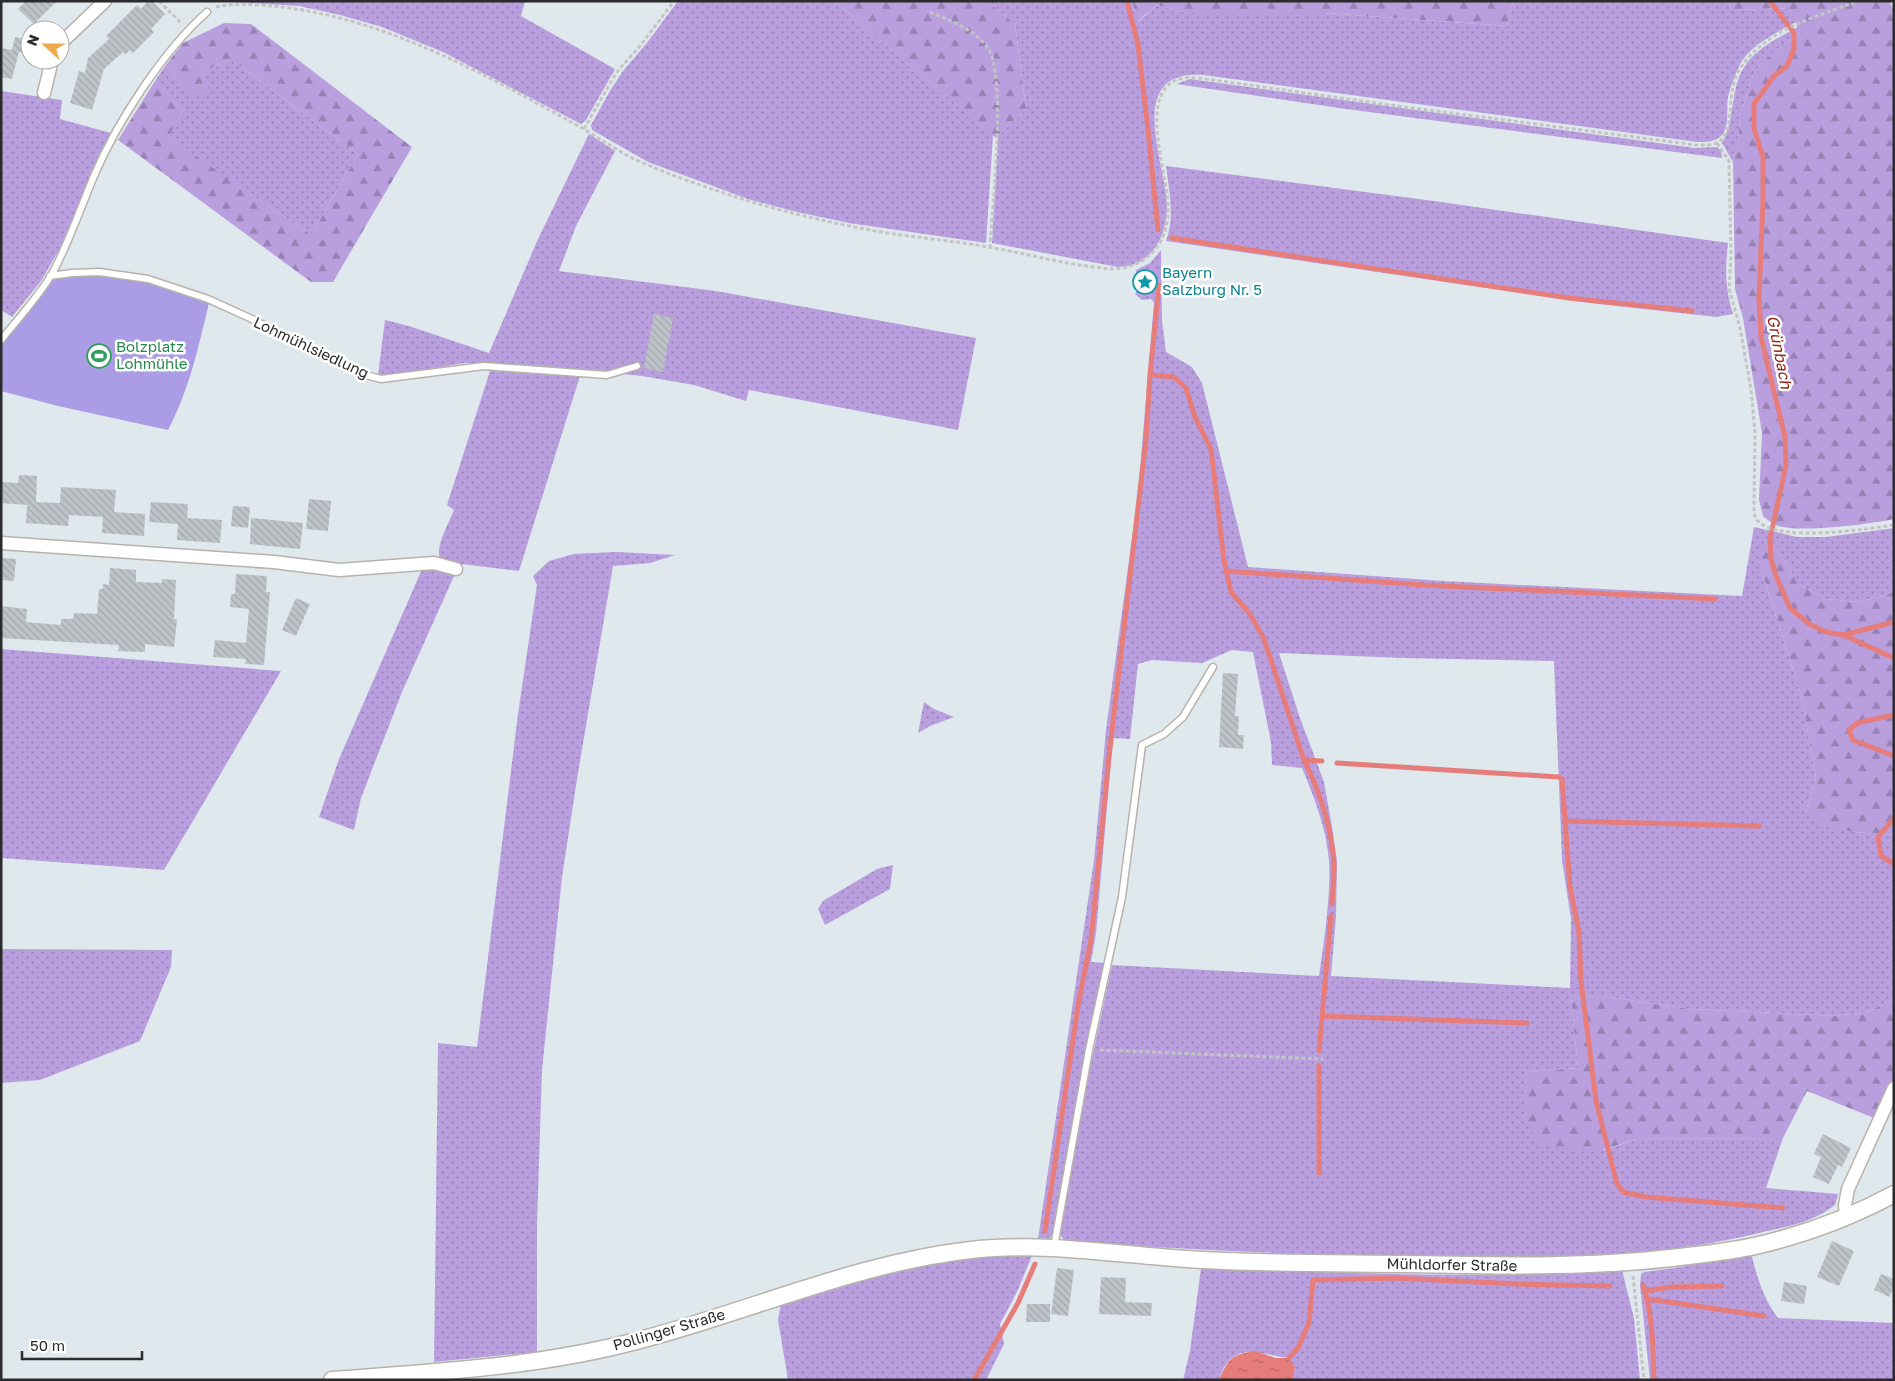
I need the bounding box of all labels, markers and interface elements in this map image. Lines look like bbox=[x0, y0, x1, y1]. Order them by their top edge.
north arrow bbox=[20, 20, 70, 70]
text: N bbox=[23, 32, 42, 48]
place label: Bayern Salzburg Nr. 5 bbox=[1162, 263, 1262, 298]
place icon: Bayern Salzburg Nr. 5 bbox=[1132, 269, 1158, 295]
street label: Lohmühlsiedlung bbox=[251, 312, 372, 382]
water label: Grünbach bbox=[1763, 314, 1797, 392]
place label: Bolzplatz Lohmühle bbox=[116, 337, 188, 372]
sports icon: Bolzplatz Lohmühle bbox=[86, 343, 112, 369]
street label: Mühldorfer Straße bbox=[1387, 1254, 1518, 1274]
street label: Pollinger Straße bbox=[611, 1304, 727, 1354]
scale bar bbox=[22, 1328, 142, 1360]
text: 50 m bbox=[30, 1336, 65, 1354]

